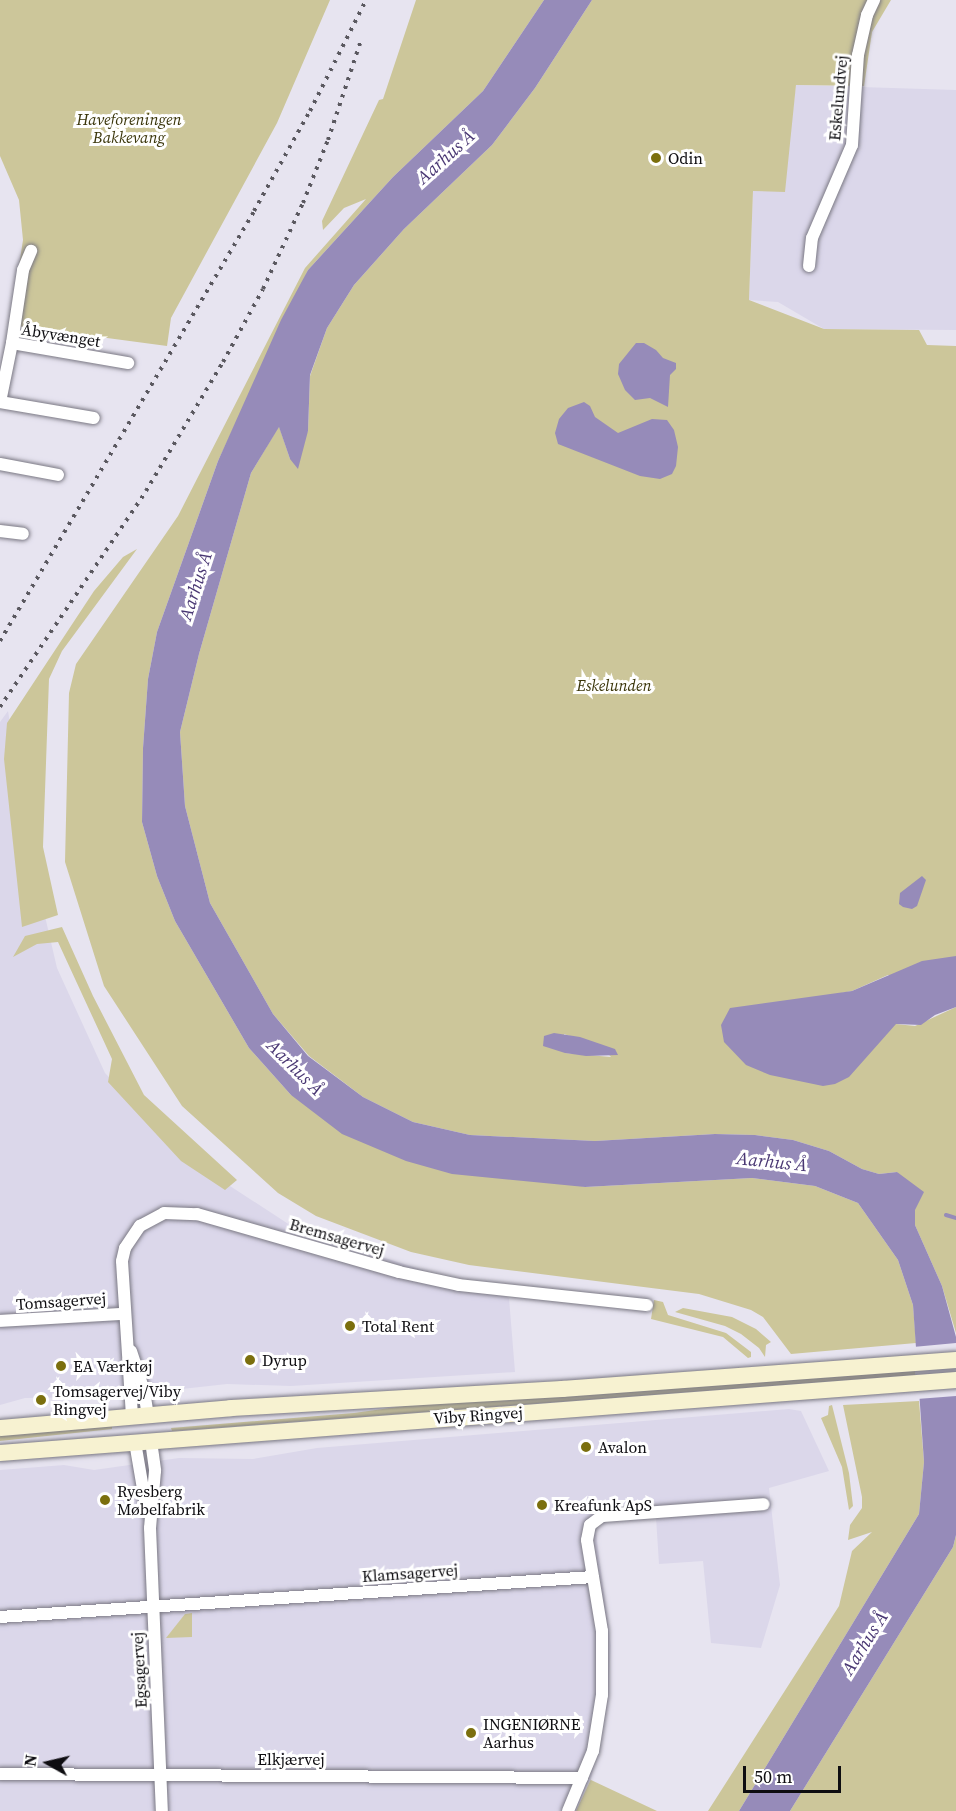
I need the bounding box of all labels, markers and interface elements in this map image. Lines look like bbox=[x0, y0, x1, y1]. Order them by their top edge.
street label: Eskelundvej bbox=[825, 54, 851, 142]
park label: Haveforeningen Bakkevang bbox=[76, 109, 182, 147]
water label: Aarhus Å bbox=[412, 125, 480, 189]
place label: Odin bbox=[668, 148, 703, 168]
marker: Odin bbox=[649, 151, 663, 165]
street label: Åbyvænget bbox=[20, 319, 102, 351]
water label: Aarhus Å bbox=[175, 549, 217, 623]
park label: Eskelunden bbox=[576, 675, 652, 695]
water label: Aarhus Å bbox=[262, 1035, 328, 1101]
water label: Aarhus Å bbox=[735, 1148, 809, 1176]
street label: Bremsagervej bbox=[287, 1214, 387, 1260]
street label: Tomsagervej bbox=[15, 1288, 107, 1314]
place label: Total Rent bbox=[362, 1316, 434, 1336]
marker: Total Rent bbox=[343, 1319, 357, 1333]
place label: Dyrup bbox=[262, 1350, 307, 1370]
marker: Dyrup bbox=[243, 1353, 257, 1367]
place label: EA Værktøj bbox=[73, 1356, 153, 1376]
marker: EA Værktøj bbox=[54, 1359, 68, 1373]
place label: Tomsagervej/Viby Ringvej bbox=[53, 1381, 181, 1419]
marker: Tomsagervej/Viby Ringvej bbox=[34, 1393, 48, 1407]
street label: Viby Ringvej bbox=[433, 1402, 523, 1428]
place label: Avalon bbox=[598, 1437, 647, 1457]
marker: Avalon bbox=[579, 1440, 593, 1454]
place label: Ryesberg Møbelfabrik bbox=[117, 1481, 205, 1519]
marker: Ryesberg Møbelfabrik bbox=[98, 1493, 112, 1507]
place label: Kreafunk ApS bbox=[554, 1495, 652, 1515]
marker: Kreafunk ApS bbox=[535, 1498, 549, 1512]
street label: Klamsagervej bbox=[361, 1560, 459, 1586]
water label: Aarhus Å bbox=[837, 1607, 893, 1679]
street label: Egsagervej bbox=[127, 1631, 151, 1709]
place label: INGENIØRNE Aarhus bbox=[483, 1714, 581, 1752]
marker: INGENIØRNE Aarhus bbox=[464, 1726, 478, 1740]
north arrow bbox=[18, 1733, 78, 1793]
street label: Elkjærvej bbox=[257, 1749, 325, 1769]
text: N bbox=[18, 1753, 42, 1768]
scale bar bbox=[746, 1754, 844, 1792]
text: 50 m bbox=[754, 1764, 792, 1789]

